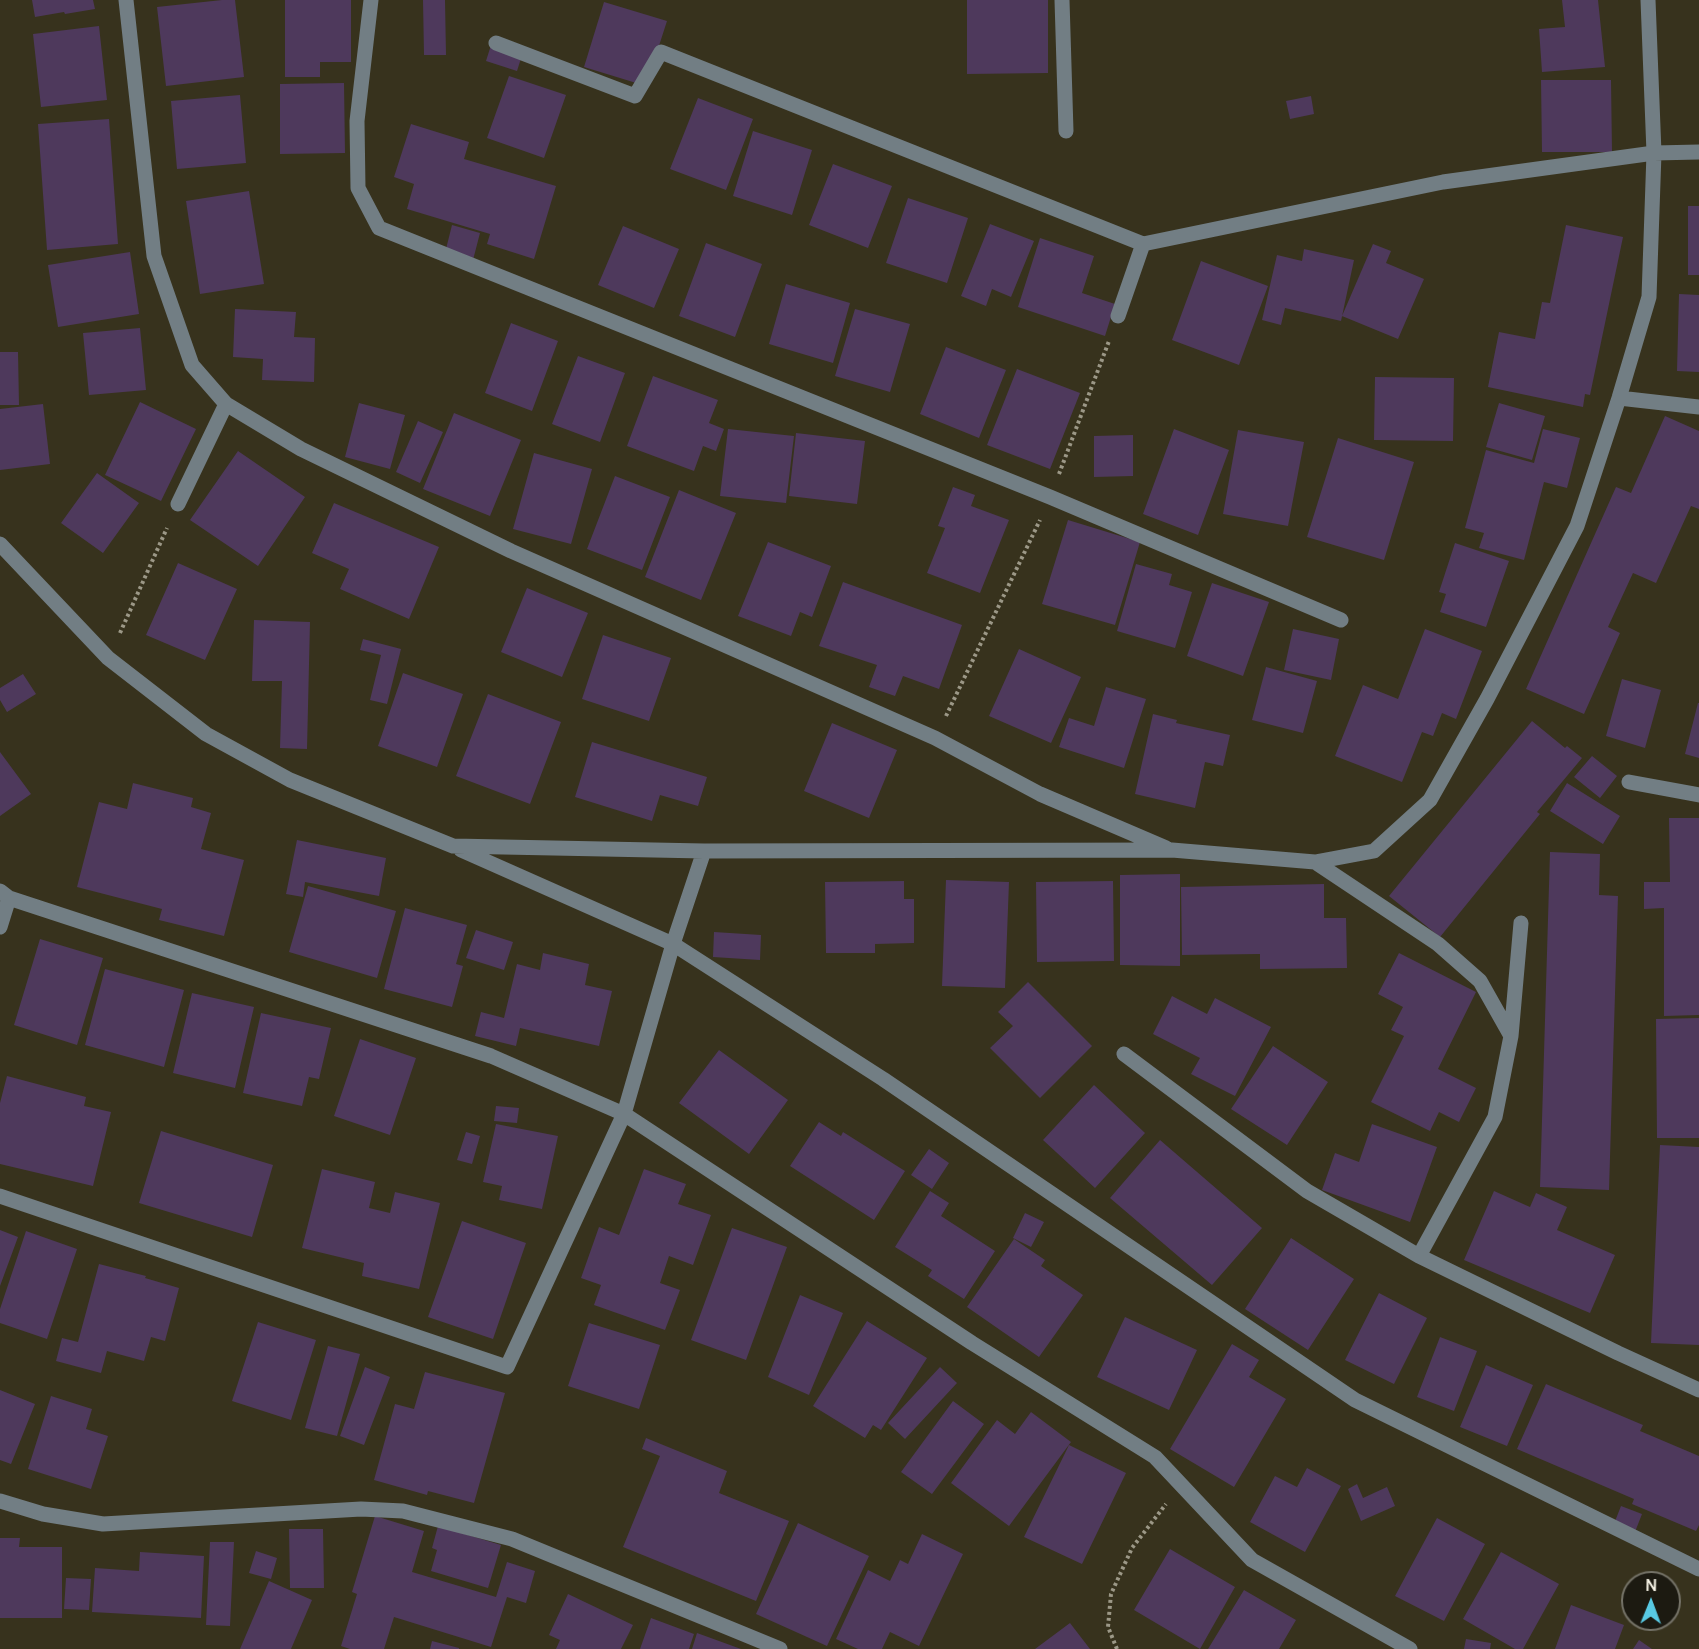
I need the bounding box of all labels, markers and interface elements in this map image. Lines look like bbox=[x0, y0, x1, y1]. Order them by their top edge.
north arrow bbox=[1621, 1571, 1681, 1631]
text: N bbox=[1645, 1574, 1657, 1596]

